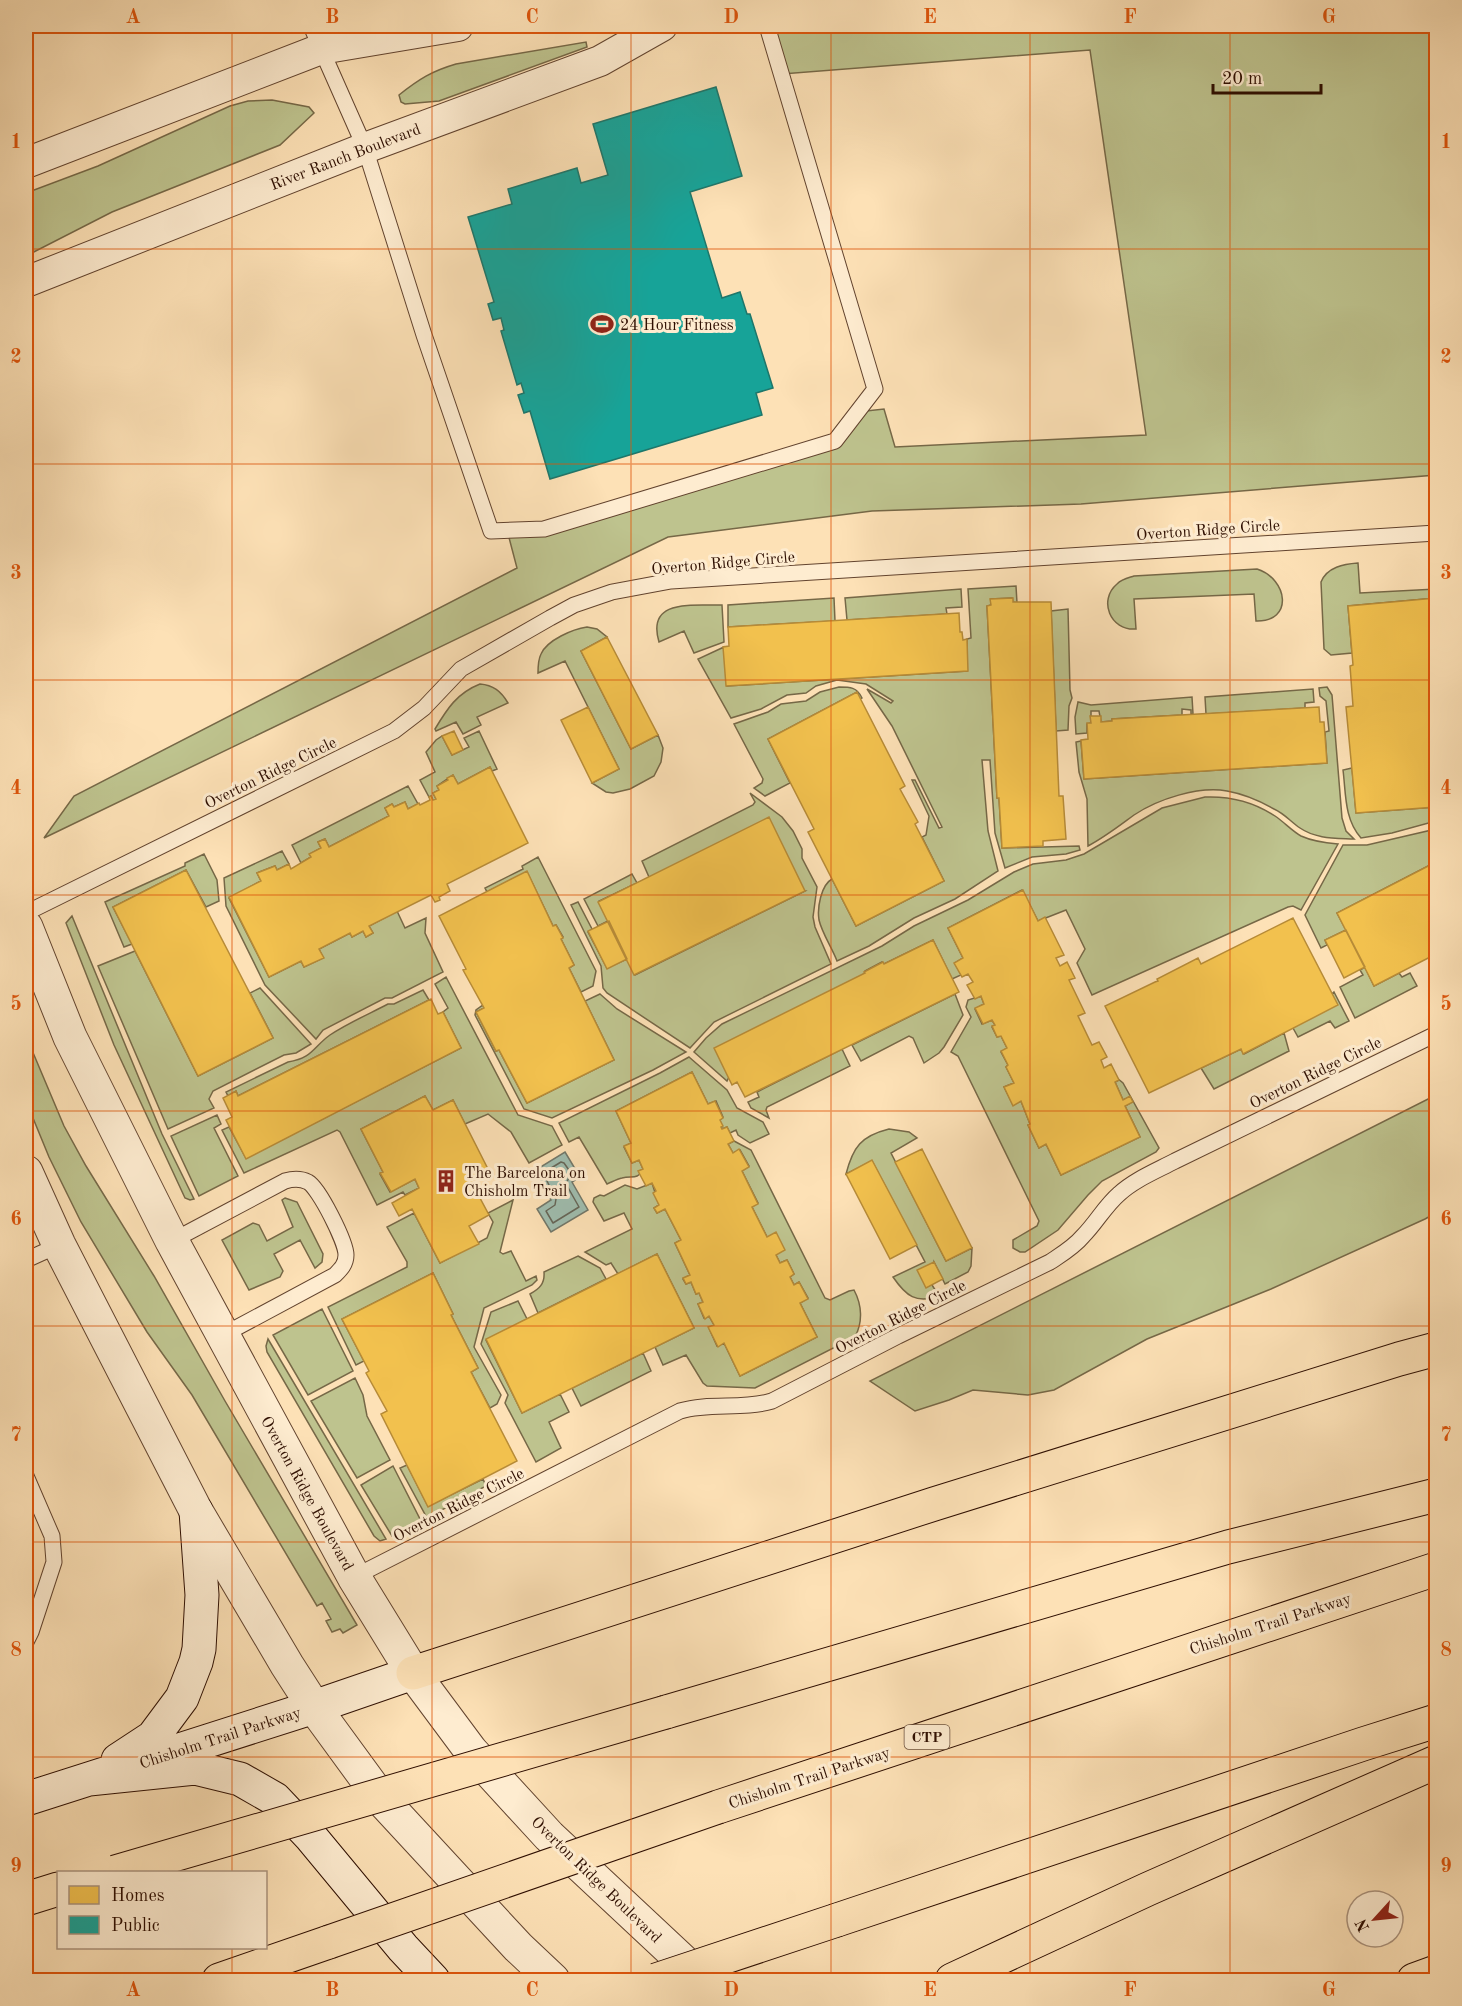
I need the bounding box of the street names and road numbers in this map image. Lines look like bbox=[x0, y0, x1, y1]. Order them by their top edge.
street label: River Ranch Boulevard bbox=[268, 122, 423, 194]
street label: Overton Ridge Circle bbox=[1136, 518, 1281, 544]
street label: Overton Ridge Circle bbox=[651, 550, 796, 578]
street label: Overton Ridge Circle bbox=[202, 735, 339, 813]
street label: Overton Ridge Circle bbox=[1247, 1035, 1384, 1113]
street label: Overton Ridge Circle bbox=[833, 1278, 969, 1358]
street label: Overton Ridge Boulevard bbox=[257, 1414, 355, 1574]
street label: Overton Ridge Circle bbox=[391, 1466, 527, 1546]
street label: Chisholm Trail Parkway bbox=[1188, 1591, 1354, 1659]
street label: Chisholm Trail Parkway bbox=[138, 1705, 304, 1773]
road number: CTP bbox=[904, 1725, 950, 1749]
street label: Chisholm Trail Parkway bbox=[727, 1745, 893, 1813]
street label: Overton Ridge Boulevard bbox=[527, 1814, 664, 1947]

